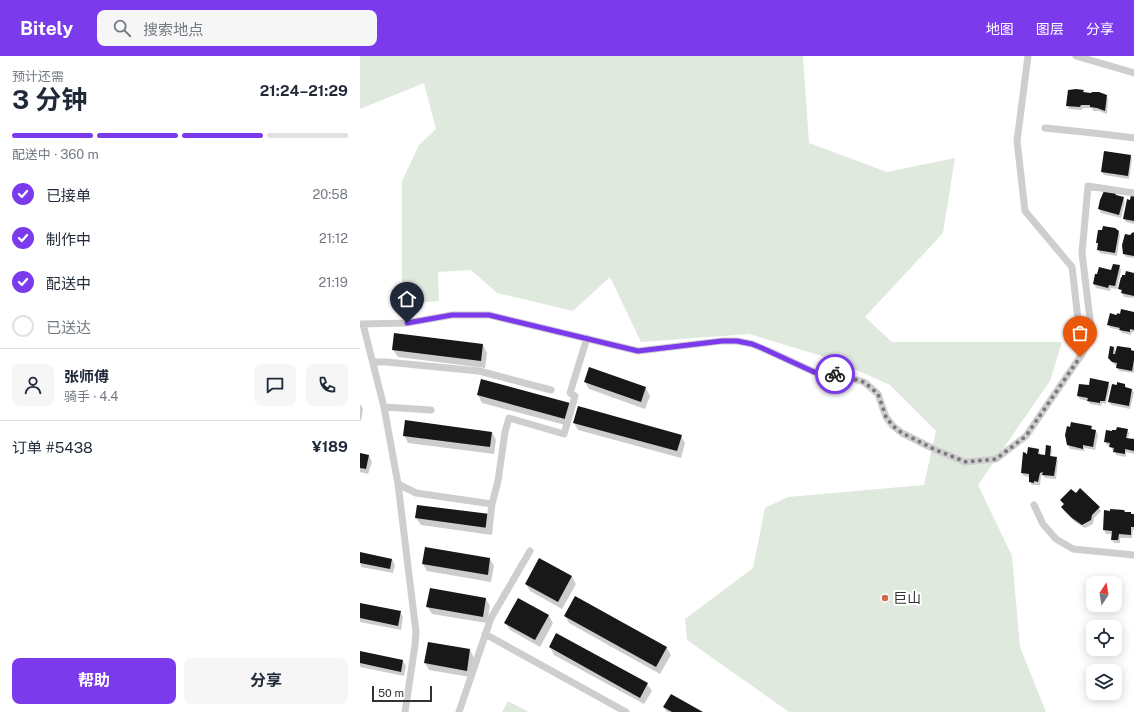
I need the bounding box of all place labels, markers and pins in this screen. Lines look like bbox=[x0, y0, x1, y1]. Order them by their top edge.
pin bbox=[390, 282, 424, 323]
pin bbox=[1063, 316, 1097, 357]
place label: 巨山 bbox=[893, 590, 921, 606]
marker: 巨山 bbox=[880, 593, 890, 603]

